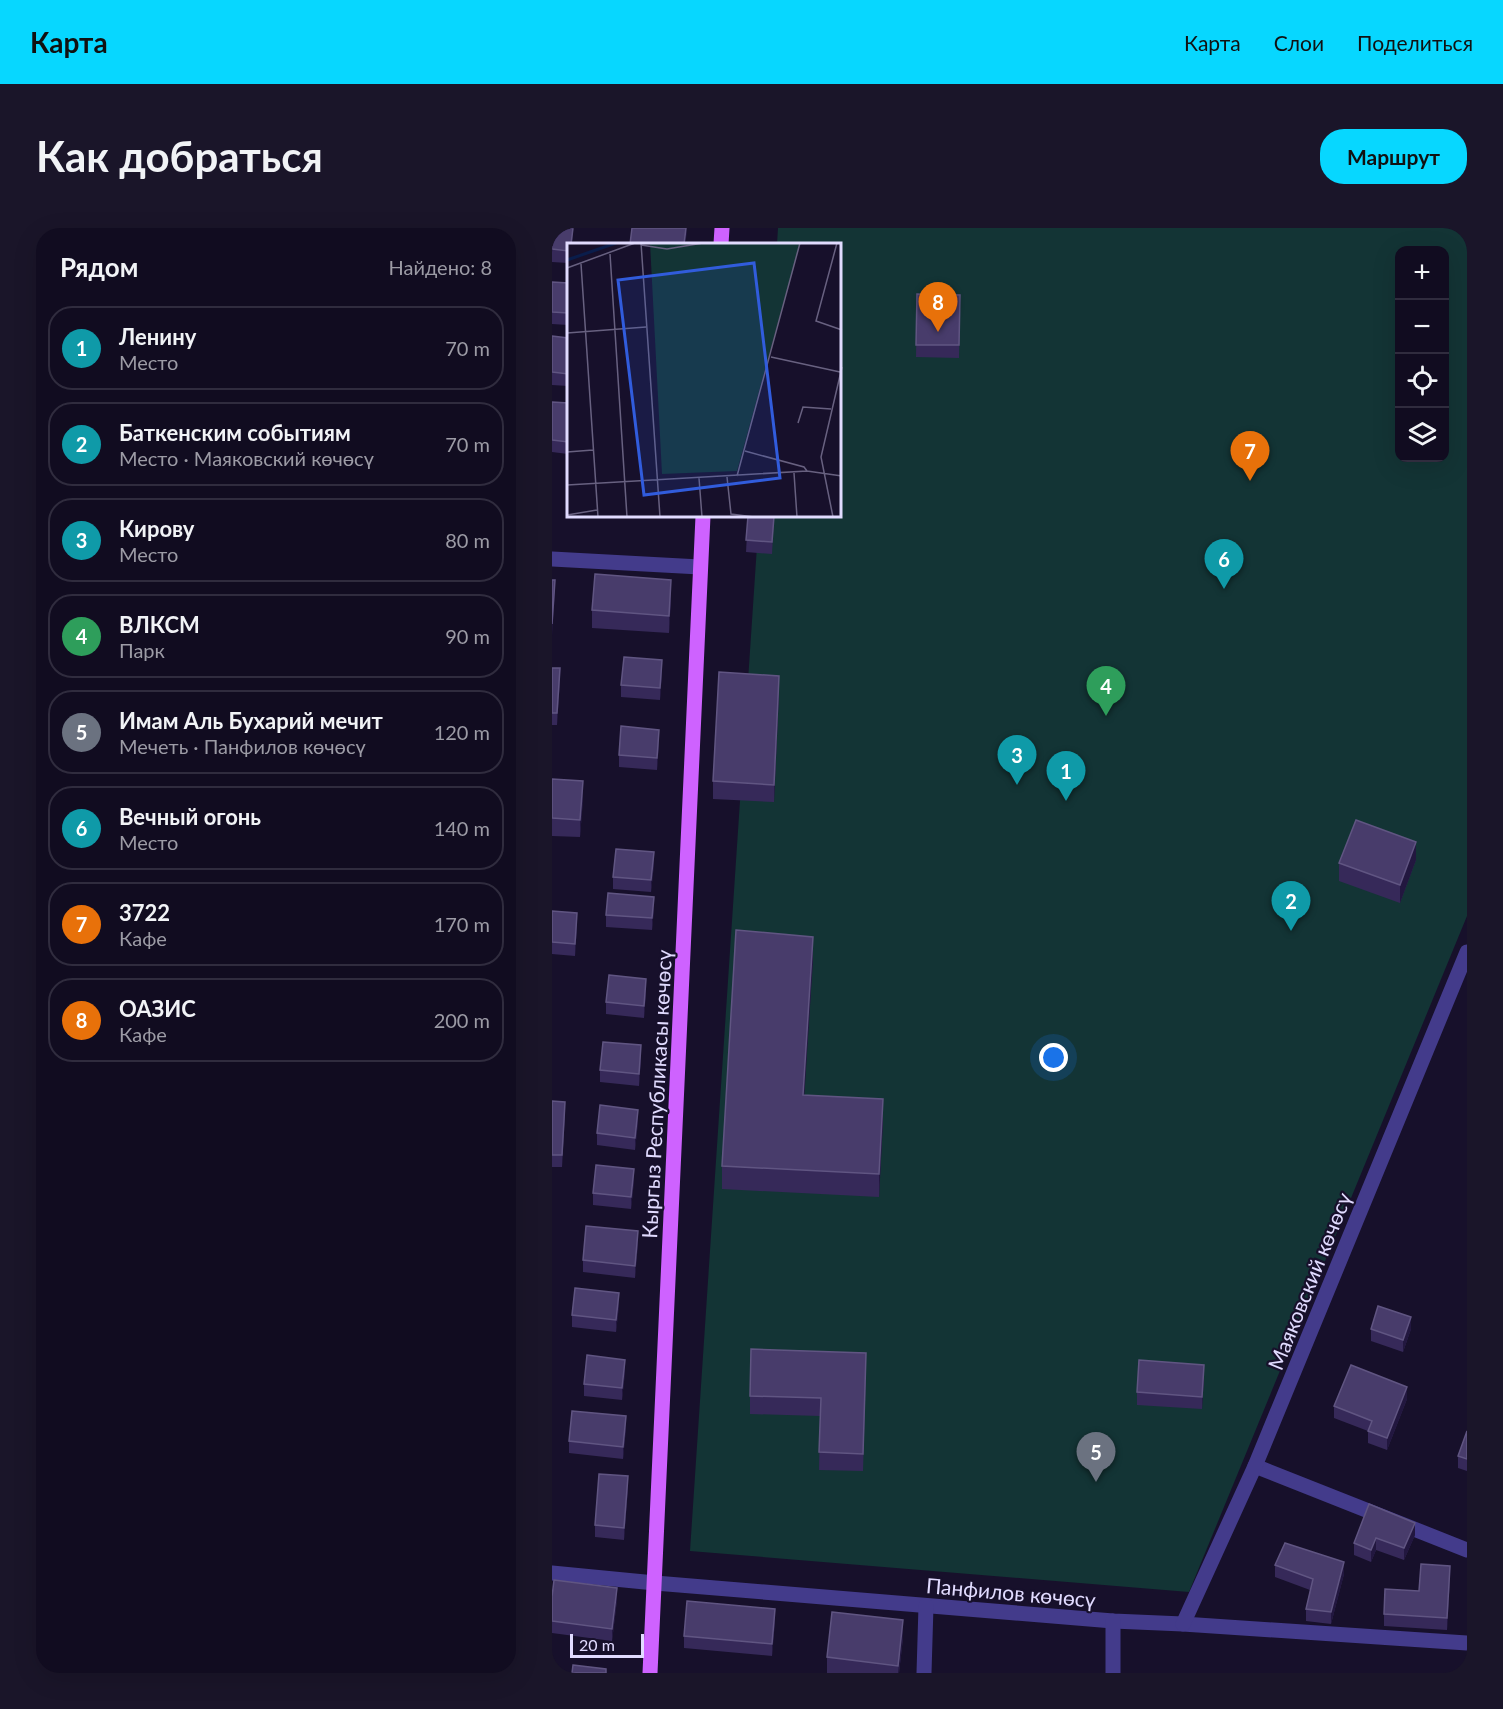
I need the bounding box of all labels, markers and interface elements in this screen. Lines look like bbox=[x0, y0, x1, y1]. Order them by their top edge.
text: Карта bbox=[30, 25, 108, 59]
text: Карта bbox=[1184, 30, 1241, 55]
text: Слои bbox=[1274, 30, 1324, 55]
text: Поделиться bbox=[1357, 30, 1473, 55]
button: Маршрут bbox=[1320, 129, 1467, 184]
text: Как добраться bbox=[36, 131, 323, 181]
inset map bbox=[567, 243, 842, 518]
map controls bbox=[1395, 246, 1449, 462]
button: + bbox=[1395, 246, 1449, 300]
text: Рядом bbox=[60, 251, 138, 283]
text: Найдено: 8 bbox=[389, 255, 492, 279]
pin: 8 bbox=[918, 282, 958, 332]
button: − bbox=[1395, 300, 1449, 354]
text: Ленину bbox=[119, 323, 196, 350]
text: 1 bbox=[76, 336, 87, 360]
text: 70 m bbox=[445, 336, 490, 360]
text: Место bbox=[119, 350, 178, 374]
button: locate bbox=[1395, 354, 1449, 408]
button: layers bbox=[1395, 408, 1449, 462]
text: Баткенским событиям bbox=[119, 419, 351, 446]
text: 2 bbox=[76, 432, 87, 456]
text: 70 m bbox=[445, 432, 490, 456]
pin: 7 bbox=[1230, 432, 1270, 481]
text: Место · Маяковский көчөсү bbox=[119, 446, 374, 470]
text: Кирову bbox=[119, 515, 194, 542]
text: 3 bbox=[76, 528, 87, 552]
text: 80 m bbox=[445, 528, 490, 552]
pin: 6 bbox=[1204, 540, 1244, 589]
text: Место bbox=[119, 542, 178, 566]
text: ВЛКСМ bbox=[119, 611, 200, 638]
text: 4 bbox=[76, 624, 87, 648]
text: 90 m bbox=[445, 624, 490, 648]
text: Парк bbox=[119, 638, 165, 662]
pin: 4 bbox=[1086, 666, 1126, 716]
text: Имам Аль Бухарий мечит bbox=[119, 707, 383, 734]
text: 5 bbox=[76, 720, 87, 744]
text: 120 m bbox=[434, 720, 490, 744]
text: Мечеть · Панфилов көчөсү bbox=[119, 734, 366, 758]
pin: 3 bbox=[998, 736, 1036, 785]
pin: 1 bbox=[1046, 752, 1086, 801]
text: Вечный огонь bbox=[119, 803, 261, 830]
text: 6 bbox=[76, 816, 87, 840]
text: 140 m bbox=[434, 816, 490, 840]
text: Место bbox=[119, 830, 178, 854]
pin: 2 bbox=[1272, 882, 1310, 931]
text: 3722 bbox=[119, 899, 170, 926]
text: 7 bbox=[76, 912, 87, 936]
text: 170 m bbox=[434, 912, 490, 936]
text: Кафе bbox=[119, 926, 167, 950]
street label: Кыргыз Республикасы көчөсү bbox=[636, 949, 676, 1239]
text: ОАЗИС bbox=[119, 995, 196, 1022]
text: 8 bbox=[76, 1008, 87, 1032]
text: 200 m bbox=[434, 1008, 490, 1032]
text: Кафе bbox=[119, 1022, 167, 1046]
your location bbox=[1039, 1043, 1068, 1072]
street label: Маяковский көчөсү bbox=[1262, 1188, 1356, 1373]
pin: 5 bbox=[1076, 1432, 1116, 1482]
street label: Панфилов көчөсү bbox=[925, 1572, 1097, 1612]
scale bar bbox=[570, 1631, 644, 1658]
text: 20 m bbox=[579, 1635, 615, 1654]

